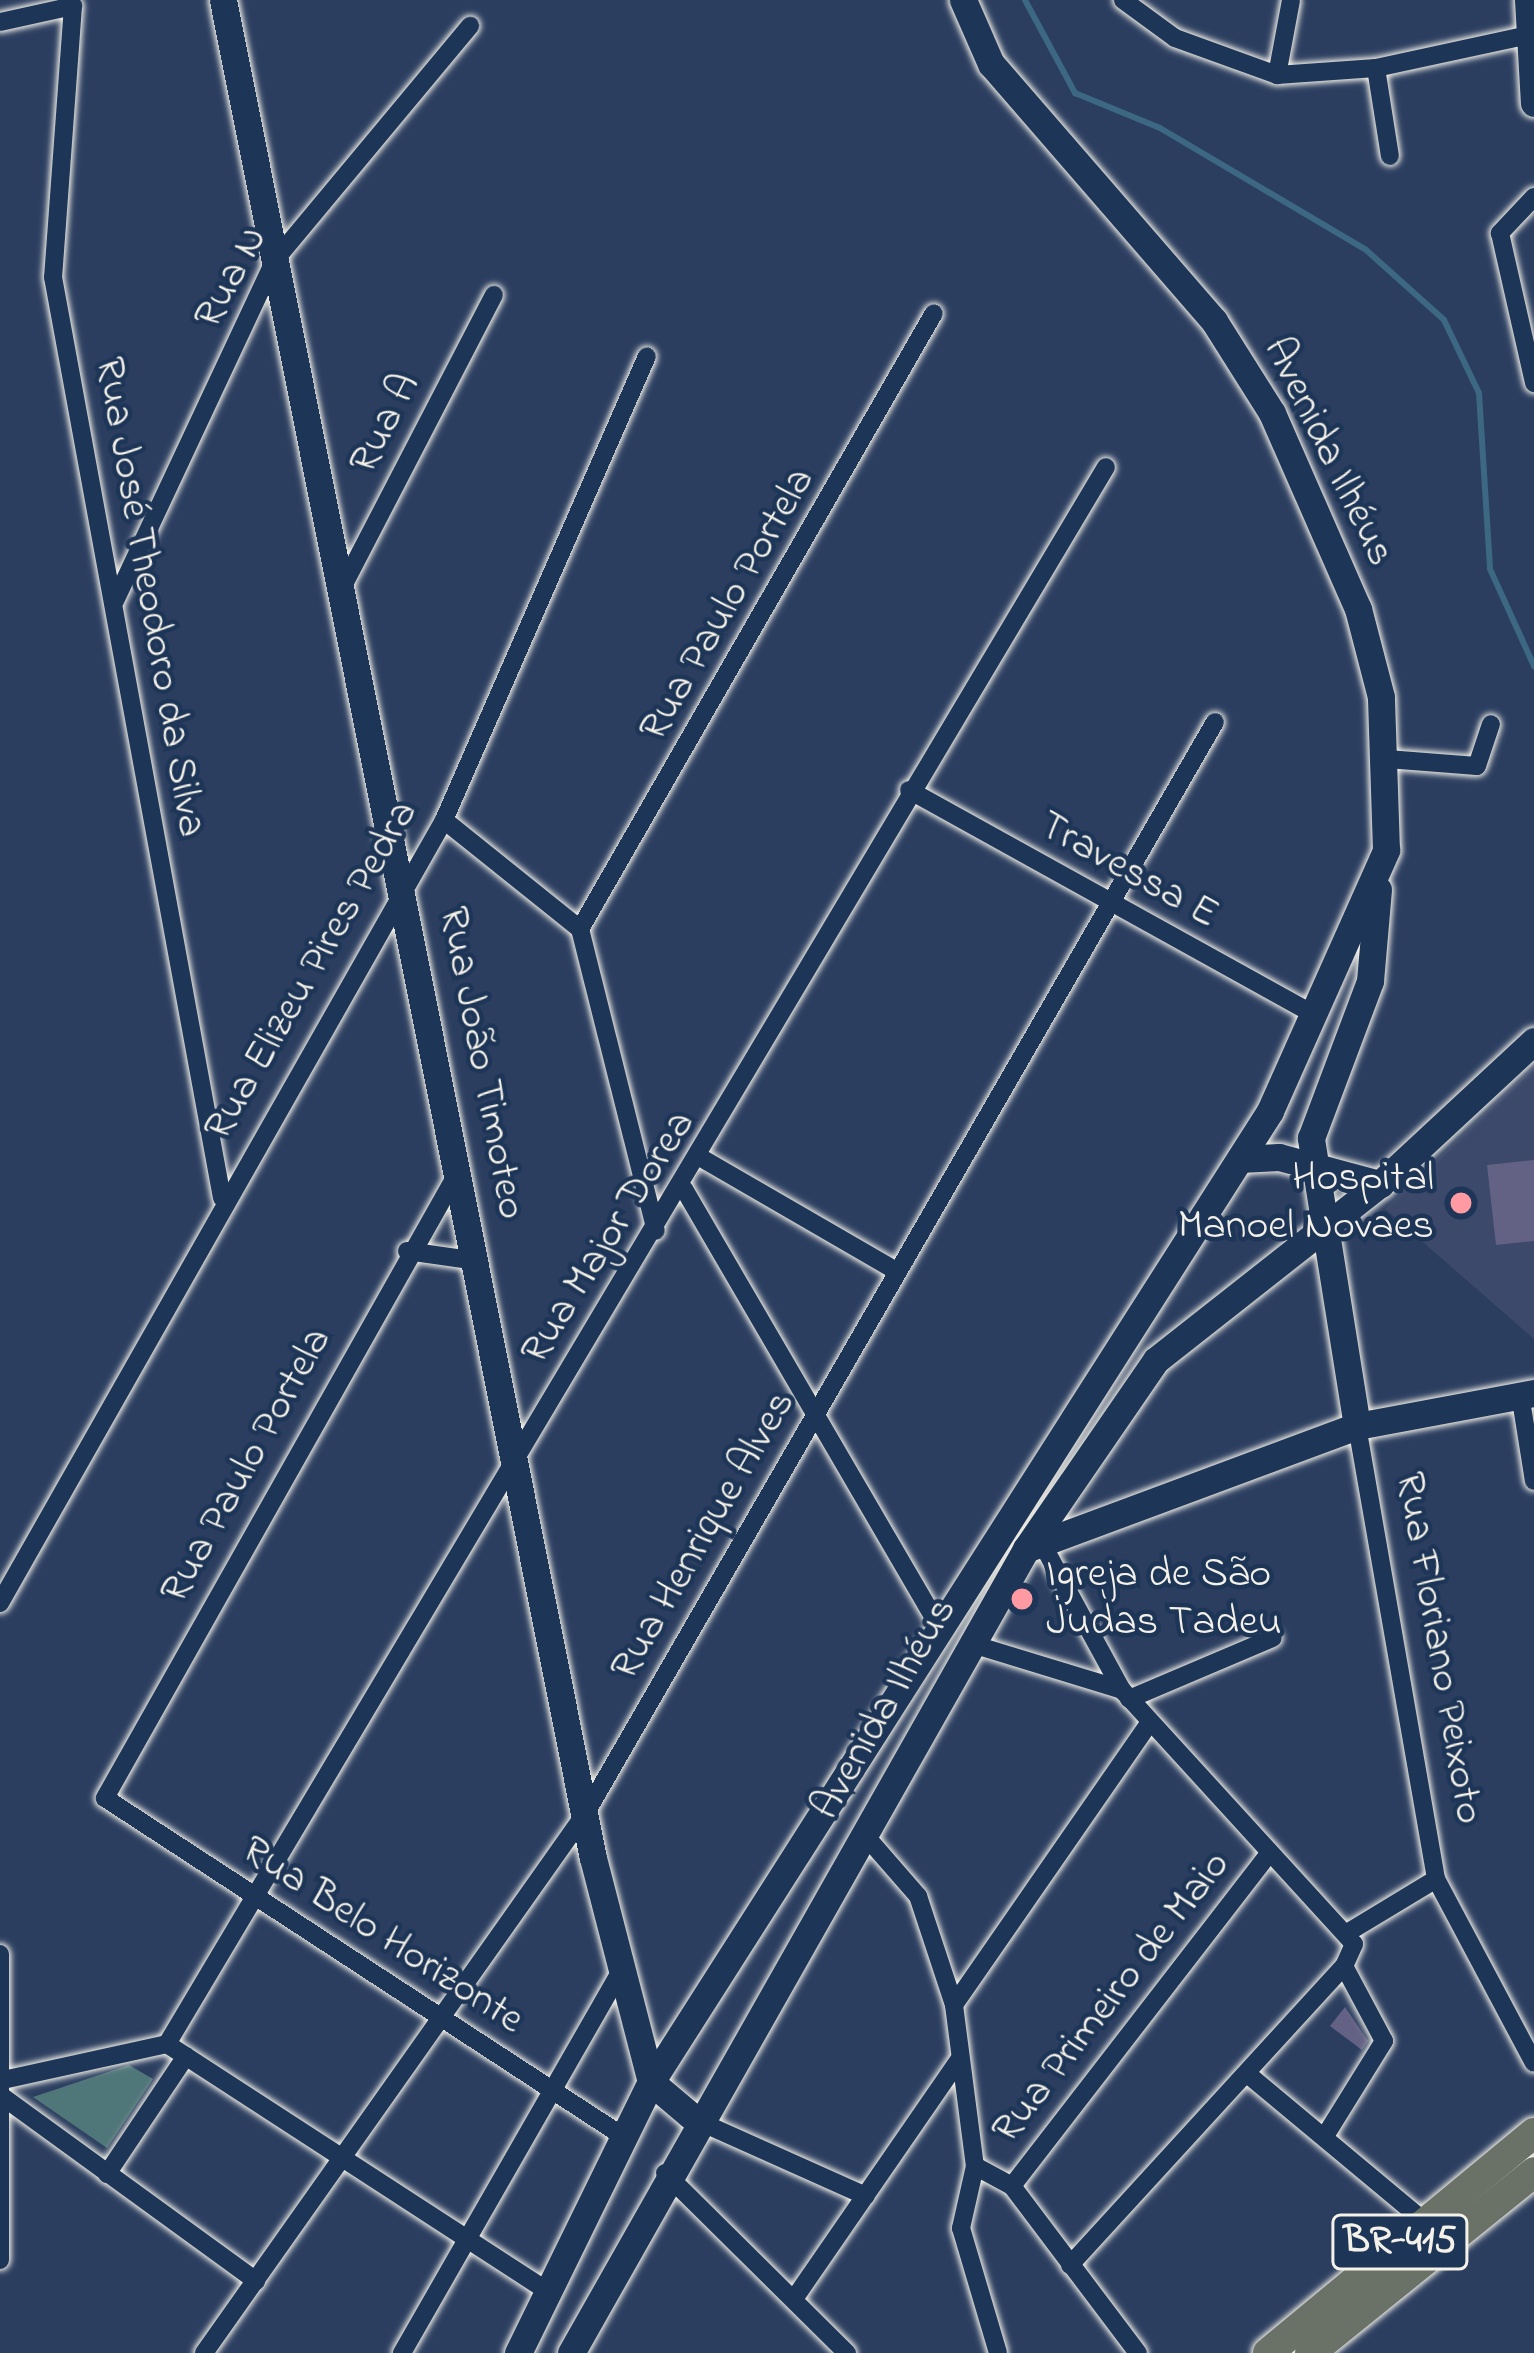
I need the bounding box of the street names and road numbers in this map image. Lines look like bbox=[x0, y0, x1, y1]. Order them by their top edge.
street label: Rua N bbox=[184, 218, 280, 338]
street label: Avenida Ilhéus bbox=[1251, 329, 1405, 575]
street label: Rua José Theodoro da Silva bbox=[82, 353, 216, 841]
street label: Rua A bbox=[339, 365, 433, 483]
street label: Rua Paulo Portela bbox=[629, 459, 827, 751]
street label: Rua Elizeu Pires Pedra bbox=[194, 792, 430, 1150]
street label: Travessa E bbox=[1029, 801, 1227, 941]
street label: Rua João Timoteo bbox=[426, 903, 536, 1223]
street label: Rua Major Dorea bbox=[511, 1102, 707, 1374]
street label: Rua Paulo Portela bbox=[150, 1319, 344, 1613]
street label: Rua Henrique Alves bbox=[601, 1382, 807, 1690]
street label: Rua Floriano Peixoto bbox=[1382, 1468, 1494, 1828]
street label: Avenida Ilhéus bbox=[801, 1589, 969, 1829]
street label: Rua Belo Horizonte bbox=[231, 1826, 533, 2046]
street label: Rua Primeiro de Maio bbox=[982, 1842, 1242, 2154]
road number: BR-415 bbox=[1331, 2209, 1469, 2275]

